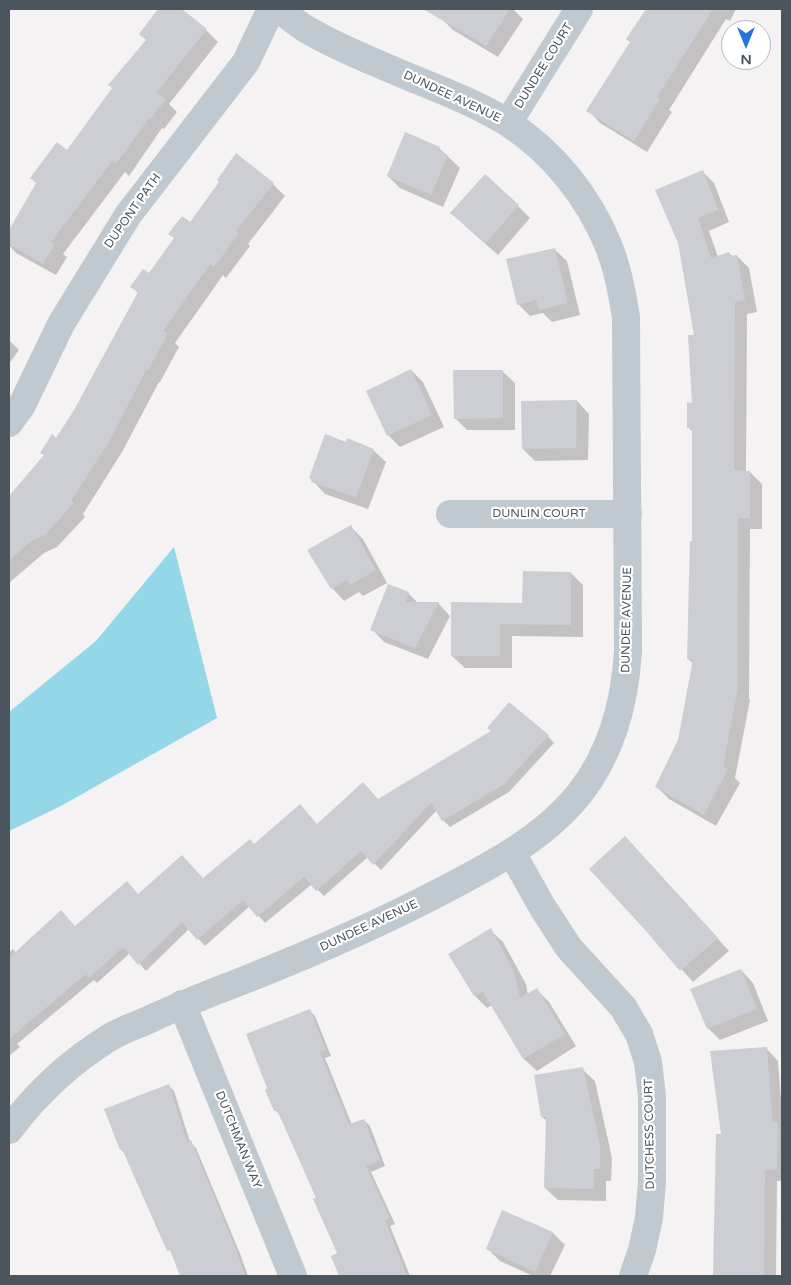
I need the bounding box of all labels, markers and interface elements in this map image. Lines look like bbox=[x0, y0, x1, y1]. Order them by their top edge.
north arrow bbox=[721, 20, 771, 70]
street label: DUNDEE COURT bbox=[512, 21, 576, 111]
text: N bbox=[740, 51, 752, 68]
street label: DUNDEE AVENUE bbox=[401, 68, 503, 126]
street label: DUPONT PATH bbox=[102, 171, 164, 251]
street label: DUNLIN COURT bbox=[492, 507, 586, 521]
street label: DUNDEE AVENUE bbox=[619, 567, 635, 673]
street label: DUNDEE AVENUE bbox=[318, 897, 420, 955]
street label: DUTCHESS COURT bbox=[642, 1078, 658, 1190]
street label: DUTCHMAN WAY bbox=[212, 1089, 264, 1191]

